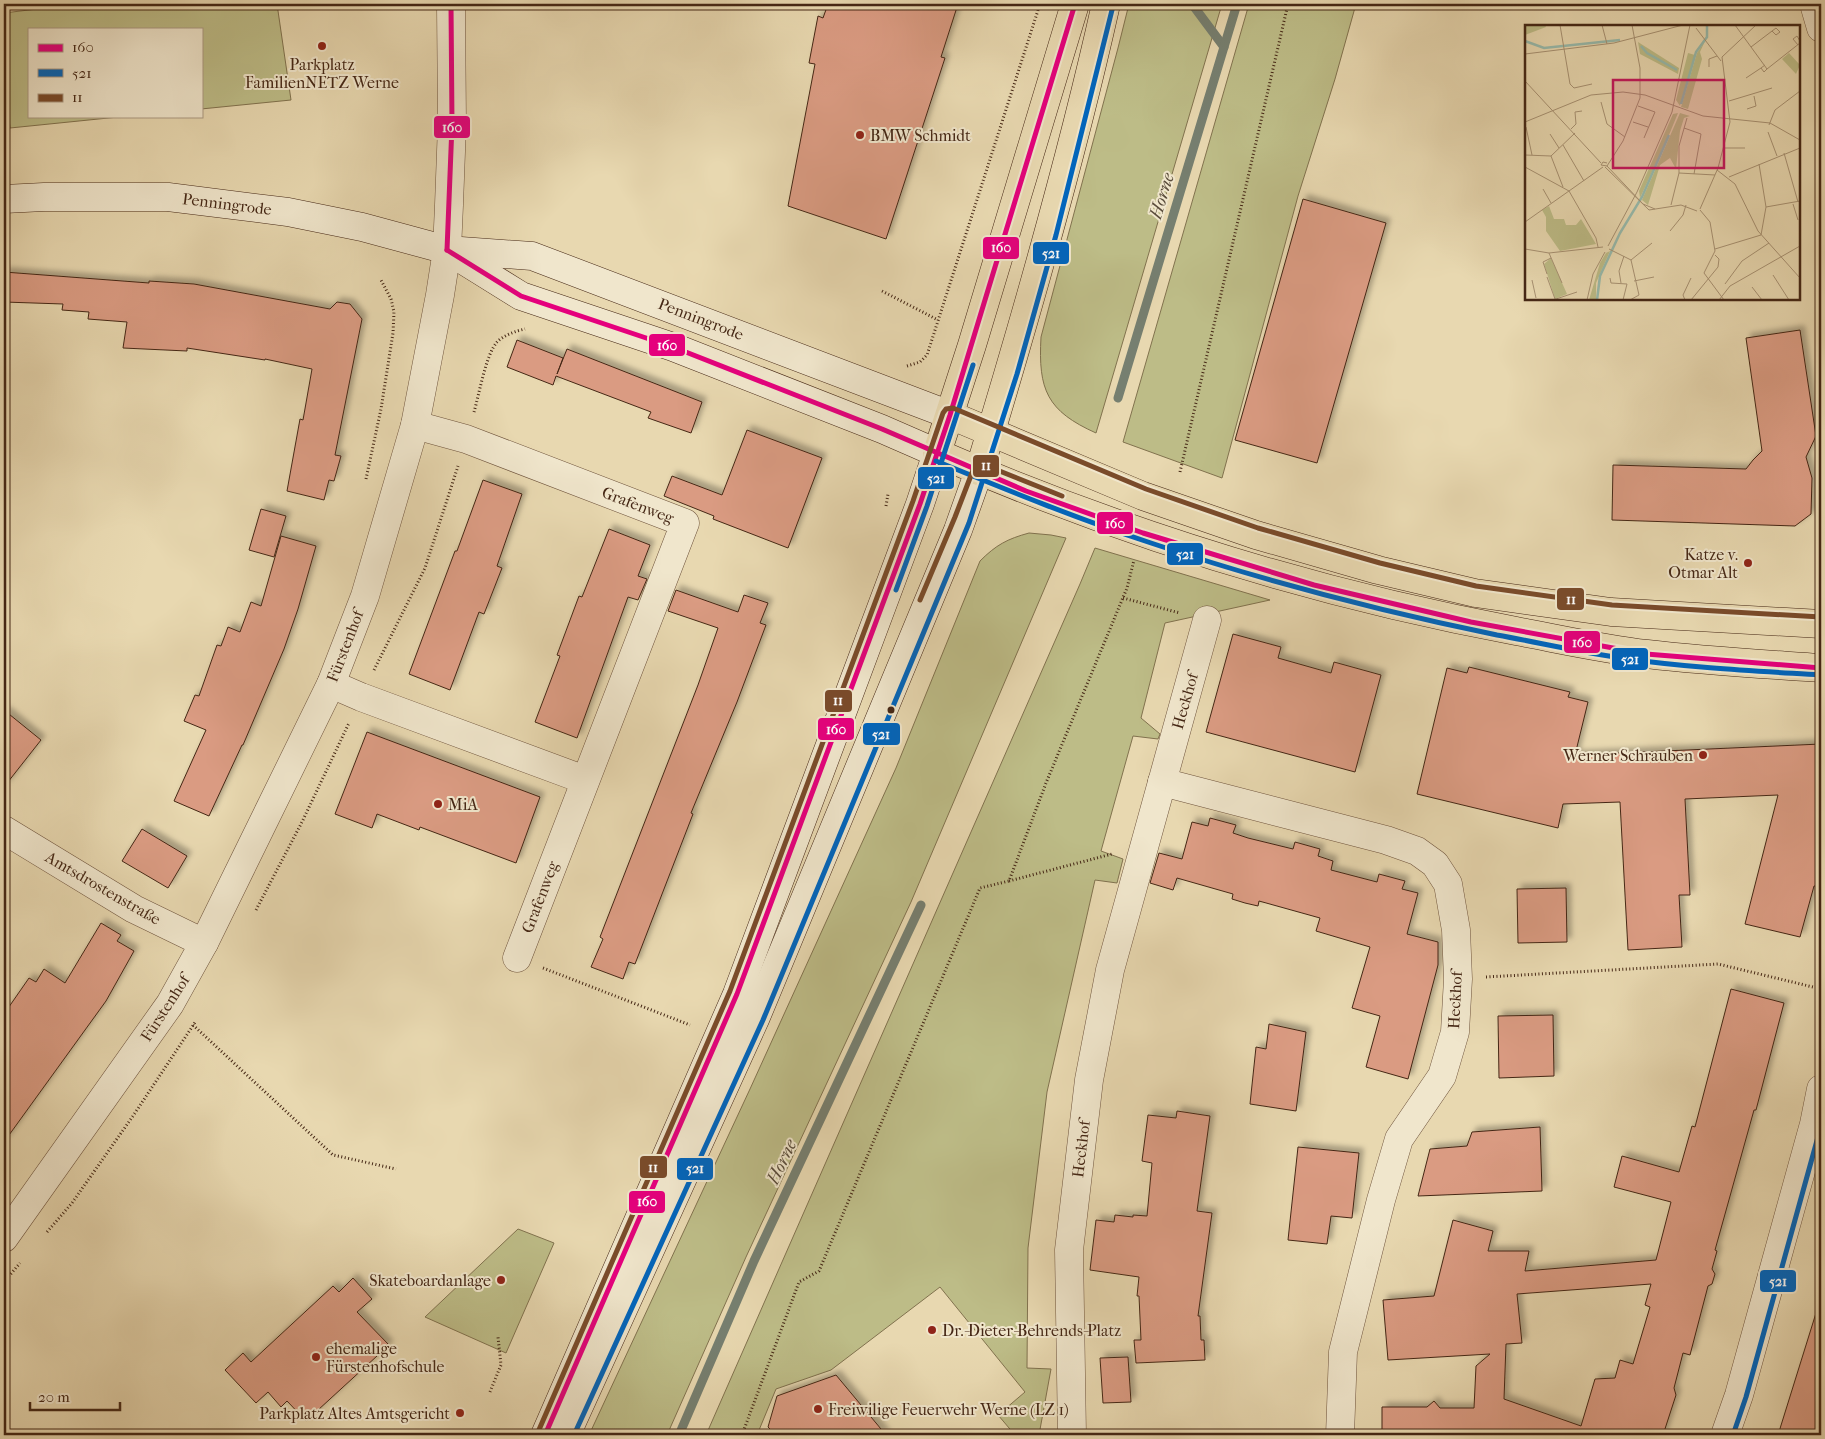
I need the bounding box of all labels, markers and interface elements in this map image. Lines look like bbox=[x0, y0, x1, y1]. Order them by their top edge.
inset map bbox=[1525, 25, 1800, 300]
legend bbox=[28, 28, 202, 118]
text: 160 bbox=[72, 38, 94, 56]
marker: Parkplatz FamilienNETZ Werne bbox=[316, 40, 328, 52]
place label: Parkplatz FamilienNETZ Werne bbox=[245, 55, 399, 92]
text: 521 bbox=[72, 64, 92, 82]
text: 11 bbox=[72, 88, 83, 106]
line badge: 160 bbox=[433, 115, 471, 139]
text: 160 bbox=[442, 119, 462, 136]
place label: BMW Schmidt bbox=[870, 126, 971, 145]
marker: BMW Schmidt bbox=[854, 129, 866, 141]
water label: Horne bbox=[1145, 170, 1179, 222]
street label: Penningrode bbox=[181, 189, 273, 219]
line badge: 160 bbox=[982, 236, 1020, 260]
text: 160 bbox=[991, 239, 1011, 256]
line badge: 521 bbox=[1032, 241, 1070, 265]
text: 521 bbox=[1042, 245, 1060, 262]
street label: Penningrode bbox=[656, 294, 746, 344]
line badge: 160 bbox=[648, 333, 686, 357]
text: 160 bbox=[657, 337, 677, 354]
line badge: 11 bbox=[972, 454, 1000, 478]
text: 11 bbox=[981, 457, 991, 474]
line badge: 521 bbox=[917, 466, 955, 490]
text: 521 bbox=[927, 470, 945, 487]
street label: Grafenweg bbox=[599, 483, 677, 528]
line badge: 160 bbox=[1096, 511, 1134, 535]
text: 160 bbox=[1105, 515, 1125, 532]
line badge: 521 bbox=[1166, 542, 1204, 566]
place label: Katze v. Otmar Alt bbox=[1668, 545, 1738, 582]
text: 521 bbox=[1176, 546, 1194, 563]
marker: Katze v. Otmar Alt bbox=[1742, 557, 1754, 569]
line badge: 11 bbox=[1556, 587, 1585, 611]
text: 11 bbox=[1566, 591, 1576, 608]
street label: Fürstenhof bbox=[323, 604, 369, 685]
line badge: 160 bbox=[1563, 630, 1601, 654]
text: 160 bbox=[1572, 634, 1592, 651]
line badge: 521 bbox=[1611, 647, 1649, 671]
text: 521 bbox=[1621, 651, 1639, 668]
street label: Heckhof bbox=[1168, 667, 1203, 731]
line badge: 11 bbox=[824, 689, 853, 713]
text: 11 bbox=[833, 692, 843, 709]
unlabelled marker bbox=[886, 705, 896, 715]
line badge: 160 bbox=[817, 717, 855, 741]
text: 160 bbox=[826, 721, 846, 738]
line badge: 521 bbox=[862, 722, 901, 746]
text: 521 bbox=[872, 726, 890, 743]
place label: Werner Schrauben bbox=[1562, 746, 1694, 765]
marker: Werner Schrauben bbox=[1697, 749, 1709, 761]
place label: MiA bbox=[448, 795, 478, 814]
marker: MiA bbox=[432, 798, 444, 810]
street label: Amtsdrostenstraße bbox=[41, 847, 164, 929]
street label: Grafenweg bbox=[518, 858, 563, 936]
street label: Heckhof bbox=[1444, 967, 1466, 1029]
street label: Fürstenhof bbox=[136, 968, 196, 1045]
street label: Heckhof bbox=[1068, 1115, 1094, 1179]
water label: Horne bbox=[762, 1136, 802, 1189]
line badge: 11 bbox=[639, 1155, 668, 1179]
line badge: 521 bbox=[676, 1157, 714, 1181]
text: 11 bbox=[648, 1159, 658, 1176]
text: 521 bbox=[686, 1160, 704, 1177]
line badge: 160 bbox=[628, 1190, 666, 1214]
text: 160 bbox=[637, 1193, 657, 1210]
line badge: 521 bbox=[1759, 1269, 1797, 1293]
place label: Skateboardanlage bbox=[369, 1271, 491, 1290]
text: 521 bbox=[1769, 1273, 1787, 1290]
marker: Skateboardanlage bbox=[495, 1274, 507, 1286]
place label: Dr.-Dieter-Behrends-Platz bbox=[942, 1321, 1121, 1340]
marker: Dr.-Dieter-Behrends-Platz bbox=[926, 1324, 938, 1336]
place label: ehemalige Fürstenhofschule bbox=[326, 1339, 444, 1376]
marker: ehemalige Fürstenhofschule bbox=[310, 1351, 322, 1363]
scale bar bbox=[30, 1379, 120, 1411]
text: 20 m bbox=[38, 1388, 70, 1406]
place label: Freiwilige Feuerwehr Werne (LZ 1) bbox=[828, 1400, 1069, 1419]
marker: Freiwilige Feuerwehr Werne (LZ 1) bbox=[812, 1403, 824, 1415]
place label: Parkplatz Altes Amtsgericht bbox=[259, 1404, 450, 1423]
marker: Parkplatz Altes Amtsgericht bbox=[454, 1407, 466, 1419]

